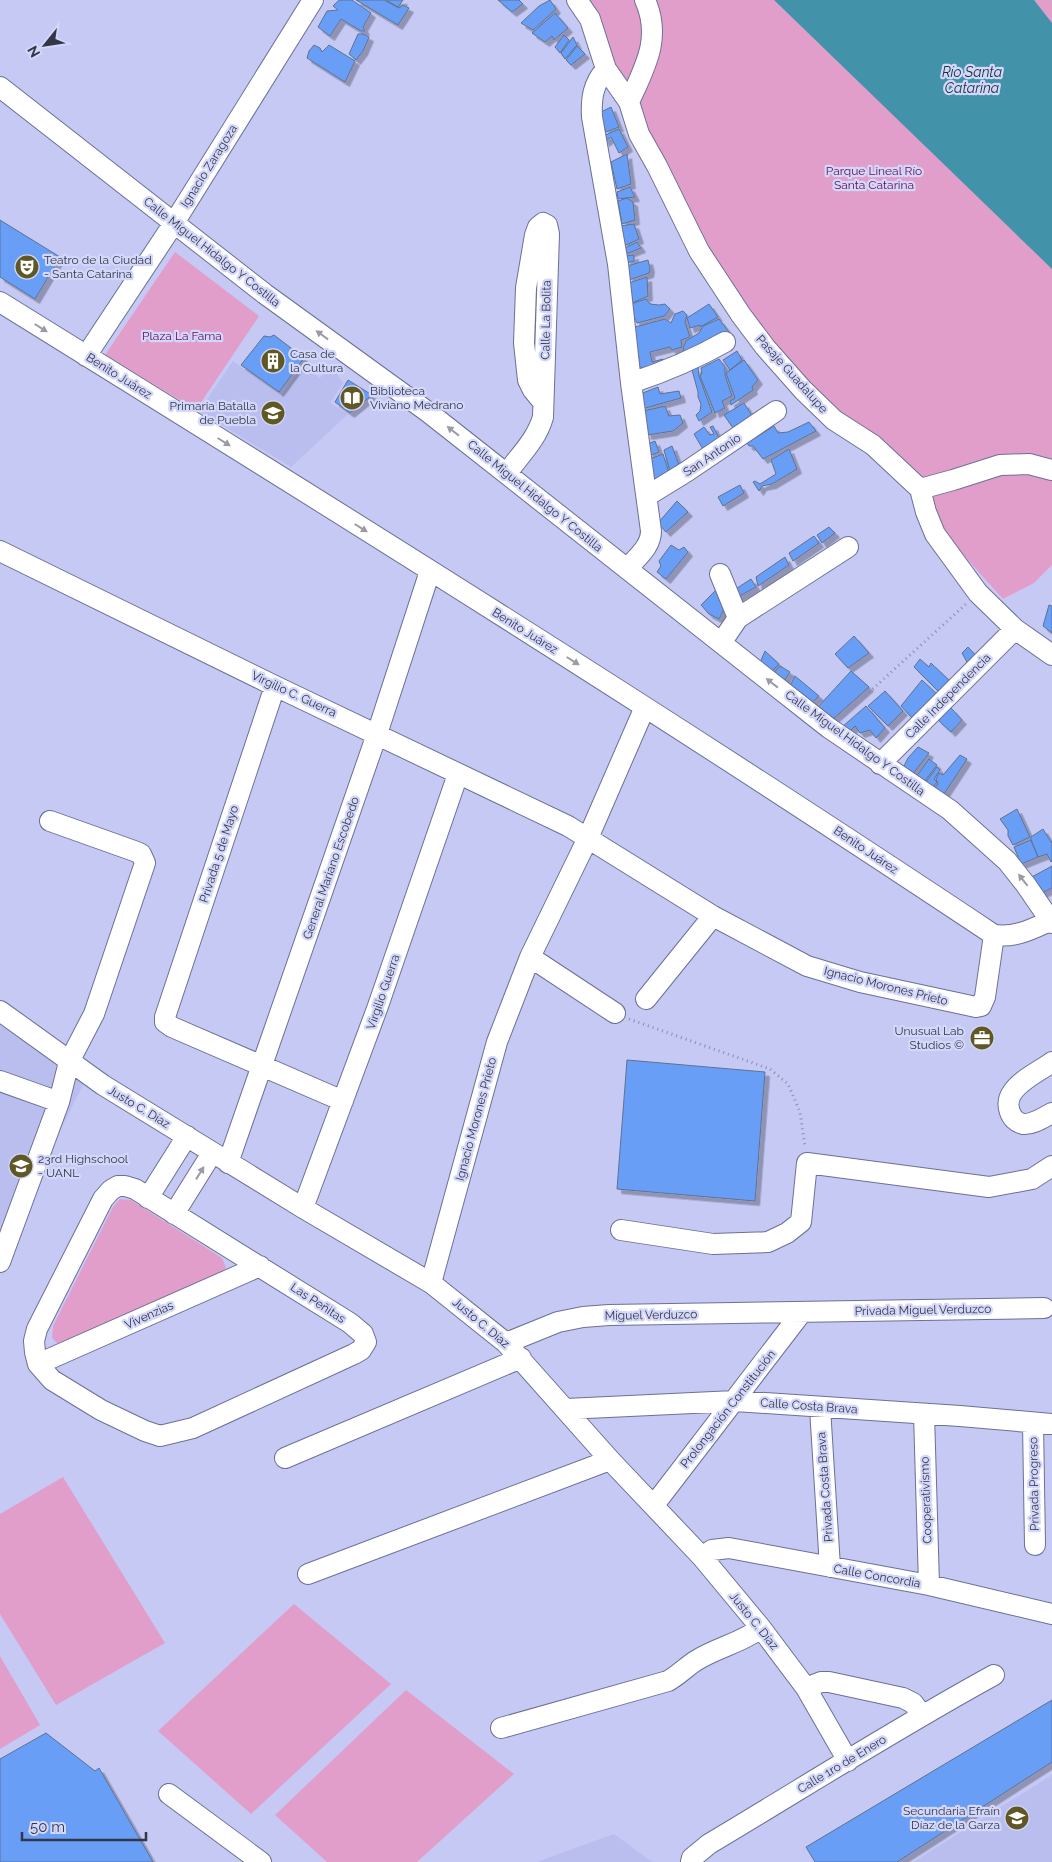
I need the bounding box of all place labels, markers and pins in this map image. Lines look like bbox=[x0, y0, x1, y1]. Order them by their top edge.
place label: Teatro de la Ciudad - Santa Catarina bbox=[44, 253, 152, 281]
theatre icon: Teatro de la Ciudad - Santa Catarina bbox=[14, 254, 40, 280]
place label: Casa de la Cultura bbox=[290, 347, 343, 375]
building icon: Casa de la Cultura bbox=[260, 348, 286, 374]
place label: Biblioteca Viviano Medrano bbox=[370, 384, 463, 412]
library icon: Biblioteca Viviano Medrano bbox=[339, 385, 365, 411]
place label: Primaria Batalla de Puebla bbox=[170, 399, 256, 427]
school or university icon: Primaria Batalla de Puebla bbox=[260, 400, 286, 426]
place label: Unusual Lab Studios © bbox=[895, 1024, 964, 1052]
office icon: Unusual Lab Studios © bbox=[969, 1025, 995, 1051]
place label: 23rd Highschool - UANL bbox=[38, 1152, 129, 1180]
school or university icon: 23rd Highschool - UANL bbox=[8, 1153, 34, 1179]
place label: Secundaria Efraín Díaz de la Garza bbox=[903, 1804, 1000, 1832]
school or university icon: Secundaria Efraín Díaz de la Garza bbox=[1004, 1805, 1030, 1831]

